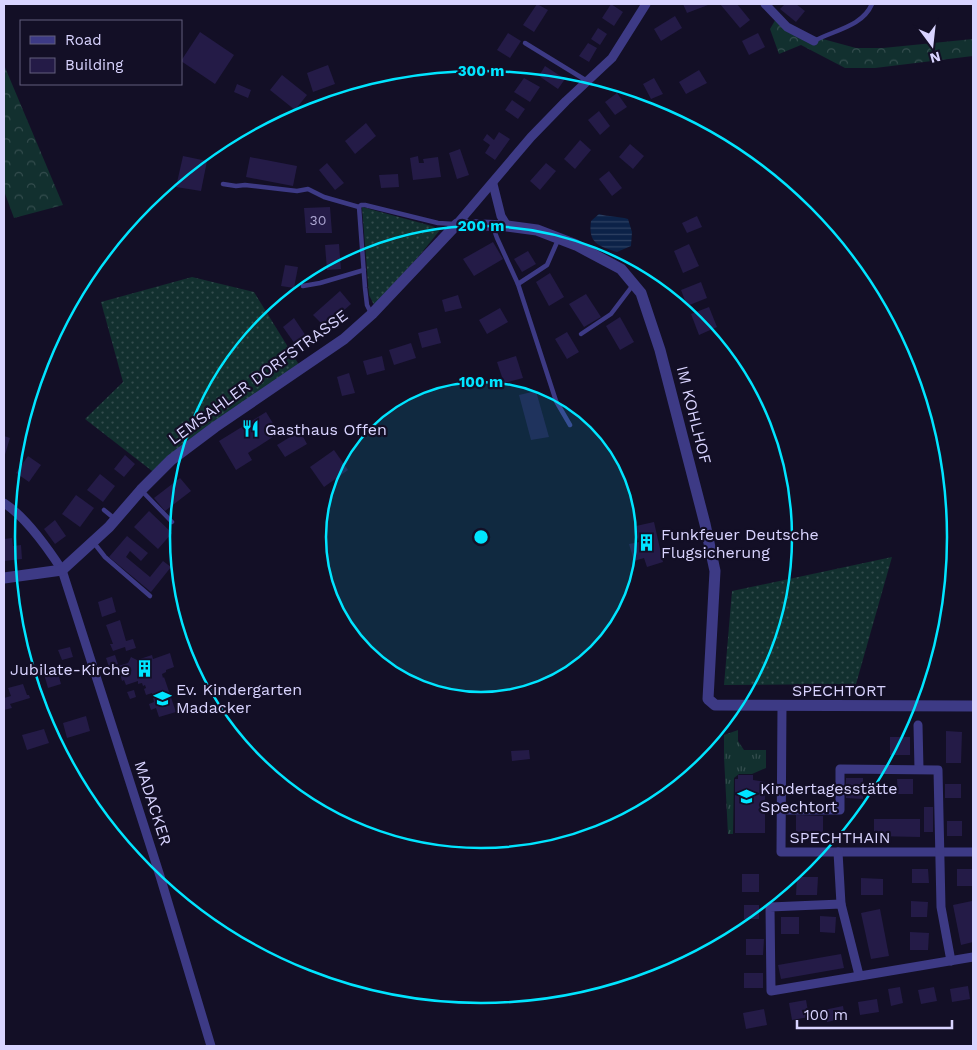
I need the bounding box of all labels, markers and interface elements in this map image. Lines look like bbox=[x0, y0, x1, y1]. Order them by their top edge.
legend bbox=[20, 20, 182, 85]
north arrow bbox=[907, 20, 957, 70]
text: Road bbox=[65, 31, 102, 49]
text: N bbox=[928, 48, 942, 67]
text: Building bbox=[65, 56, 123, 74]
text: 300 m bbox=[458, 62, 504, 80]
house number: 30 bbox=[310, 212, 326, 228]
text: 200 m bbox=[458, 217, 504, 235]
street label: LEMSAHLER DORFSTRASSE bbox=[165, 306, 351, 448]
street label: IM KOHLHOF bbox=[673, 364, 715, 466]
text: 100 m bbox=[459, 373, 503, 391]
restaurant icon: Gasthaus Offen bbox=[241, 419, 261, 439]
place label: Gasthaus Offen bbox=[265, 420, 387, 439]
place label: Funkfeuer Deutsche Flugsicherung bbox=[661, 525, 819, 562]
centre of rings bbox=[472, 528, 490, 546]
building icon: Funkfeuer Deutsche Flugsicherung bbox=[637, 533, 657, 553]
building icon: Jubilate-Kirche bbox=[134, 659, 154, 679]
place label: Jubilate-Kirche bbox=[10, 660, 130, 679]
place label: Ev. Kindergarten Madacker bbox=[176, 680, 302, 717]
street label: SPECHTORT bbox=[792, 681, 886, 700]
school or university icon: Ev. Kindergarten Madacker bbox=[152, 688, 172, 708]
street label: MADACKER bbox=[130, 758, 176, 848]
place label: Kindertagesstätte Spechtort bbox=[760, 779, 897, 816]
school or university icon: Kindertagesstätte Spechtort bbox=[736, 787, 756, 807]
street label: SPECHTHAIN bbox=[789, 828, 891, 847]
scale bar bbox=[797, 998, 952, 1030]
text: 100 m bbox=[804, 1006, 848, 1024]

